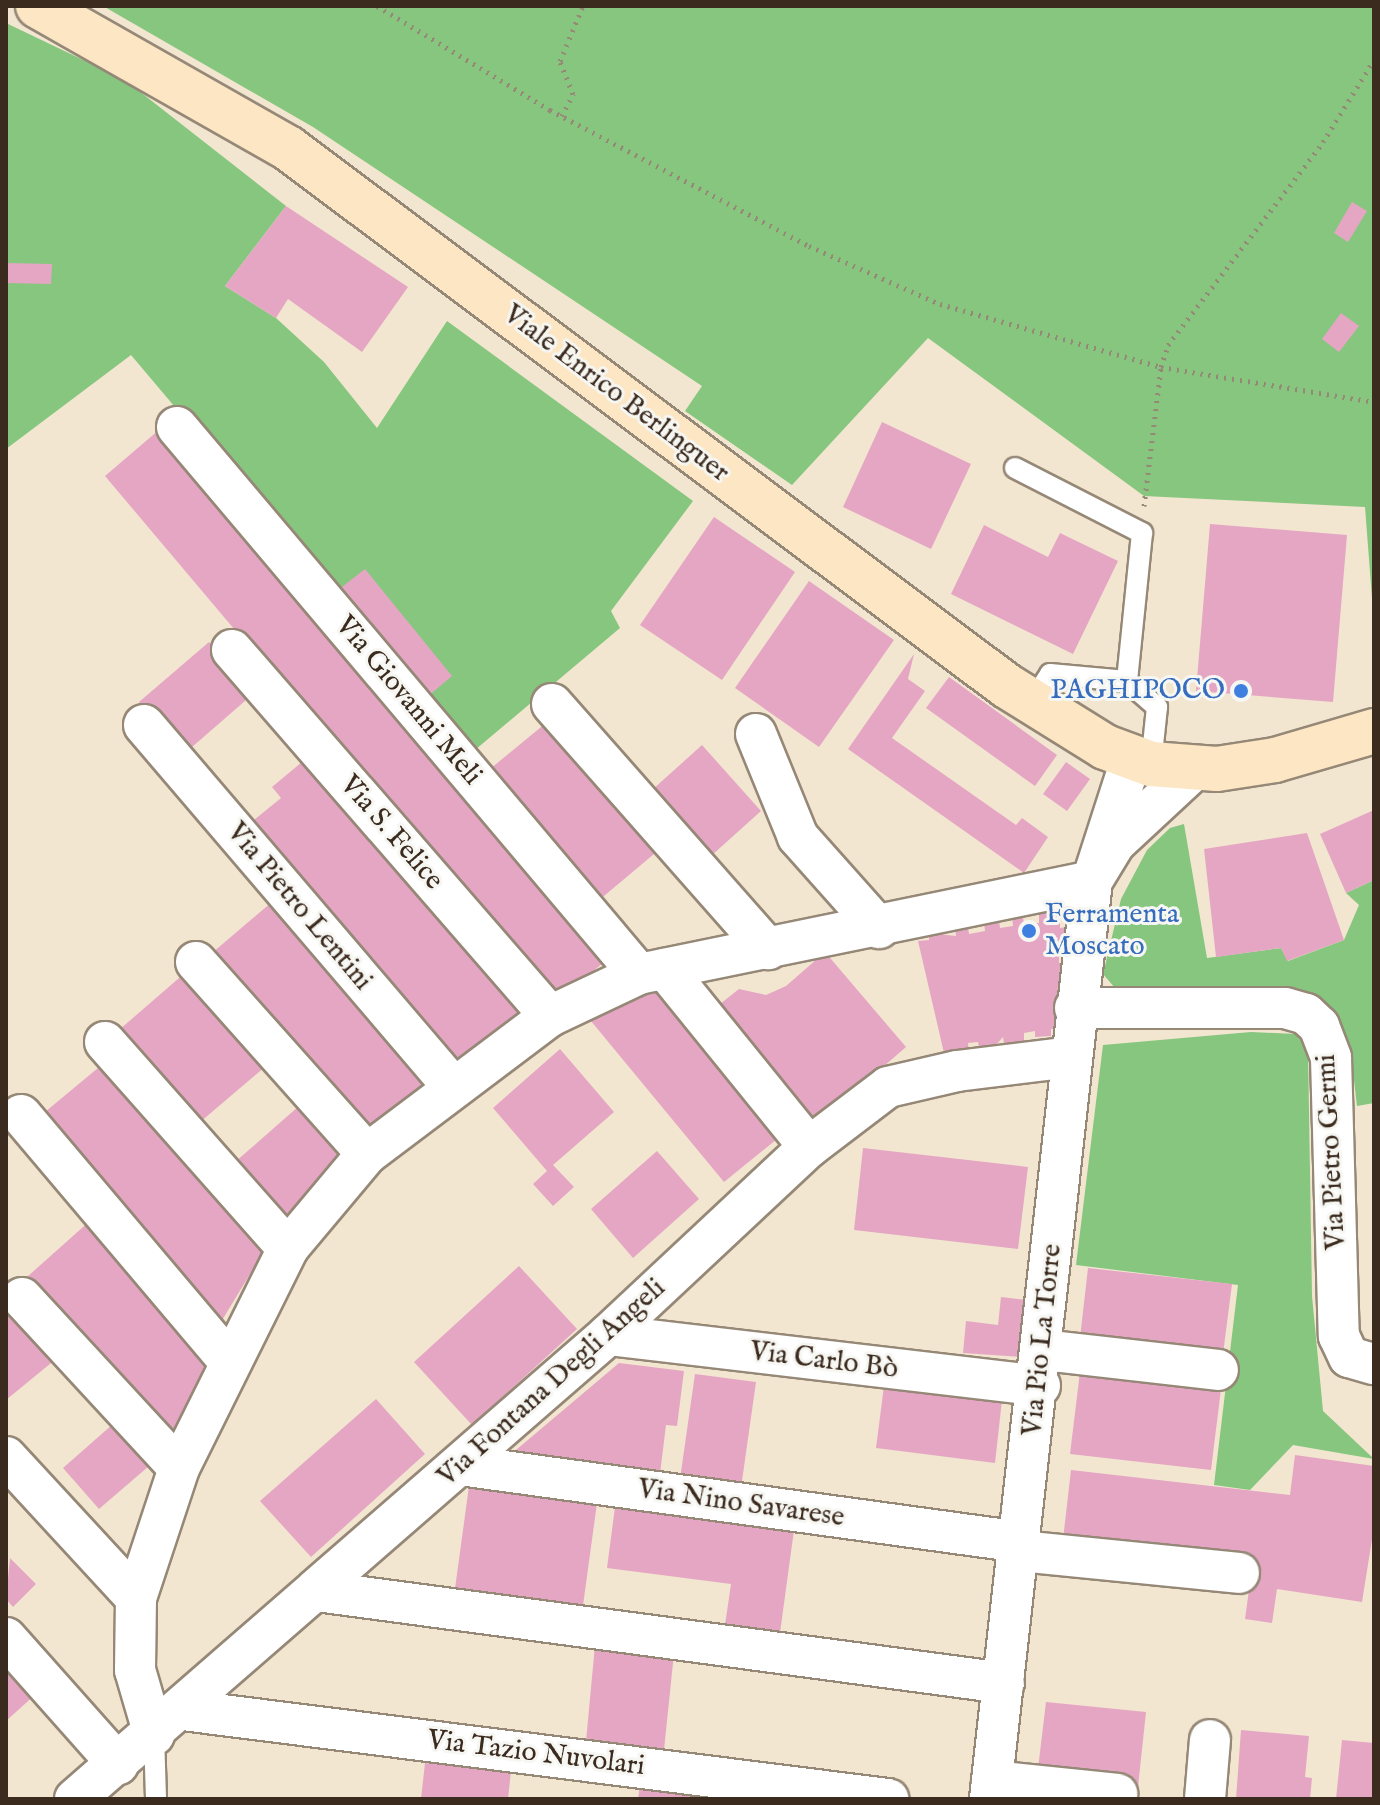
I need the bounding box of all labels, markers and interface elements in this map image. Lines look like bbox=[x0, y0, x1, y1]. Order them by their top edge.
street label: Viale Enrico Berlinguer bbox=[496, 298, 736, 490]
street label: Via Giovanni Meli bbox=[328, 610, 488, 792]
place label: PAGHIPOCO bbox=[1050, 674, 1225, 708]
marker: PAGHIPOCO bbox=[1232, 682, 1250, 700]
street label: Via S. Felice bbox=[332, 769, 450, 897]
street label: Via Pietro Lentini bbox=[219, 816, 379, 998]
place label: Ferramenta Moscato bbox=[1045, 898, 1179, 964]
marker: Ferramenta Moscato bbox=[1020, 922, 1038, 940]
street label: Via Pietro Germi bbox=[1310, 1053, 1354, 1251]
street label: Via Pio La Torre bbox=[1016, 1242, 1070, 1438]
street label: Via Fontana Degli Angeli bbox=[431, 1272, 673, 1494]
street label: Via Carlo Bò bbox=[748, 1335, 900, 1387]
street label: Via Nino Savarese bbox=[636, 1473, 846, 1535]
street label: Via Tazio Nuvolari bbox=[425, 1724, 647, 1784]

